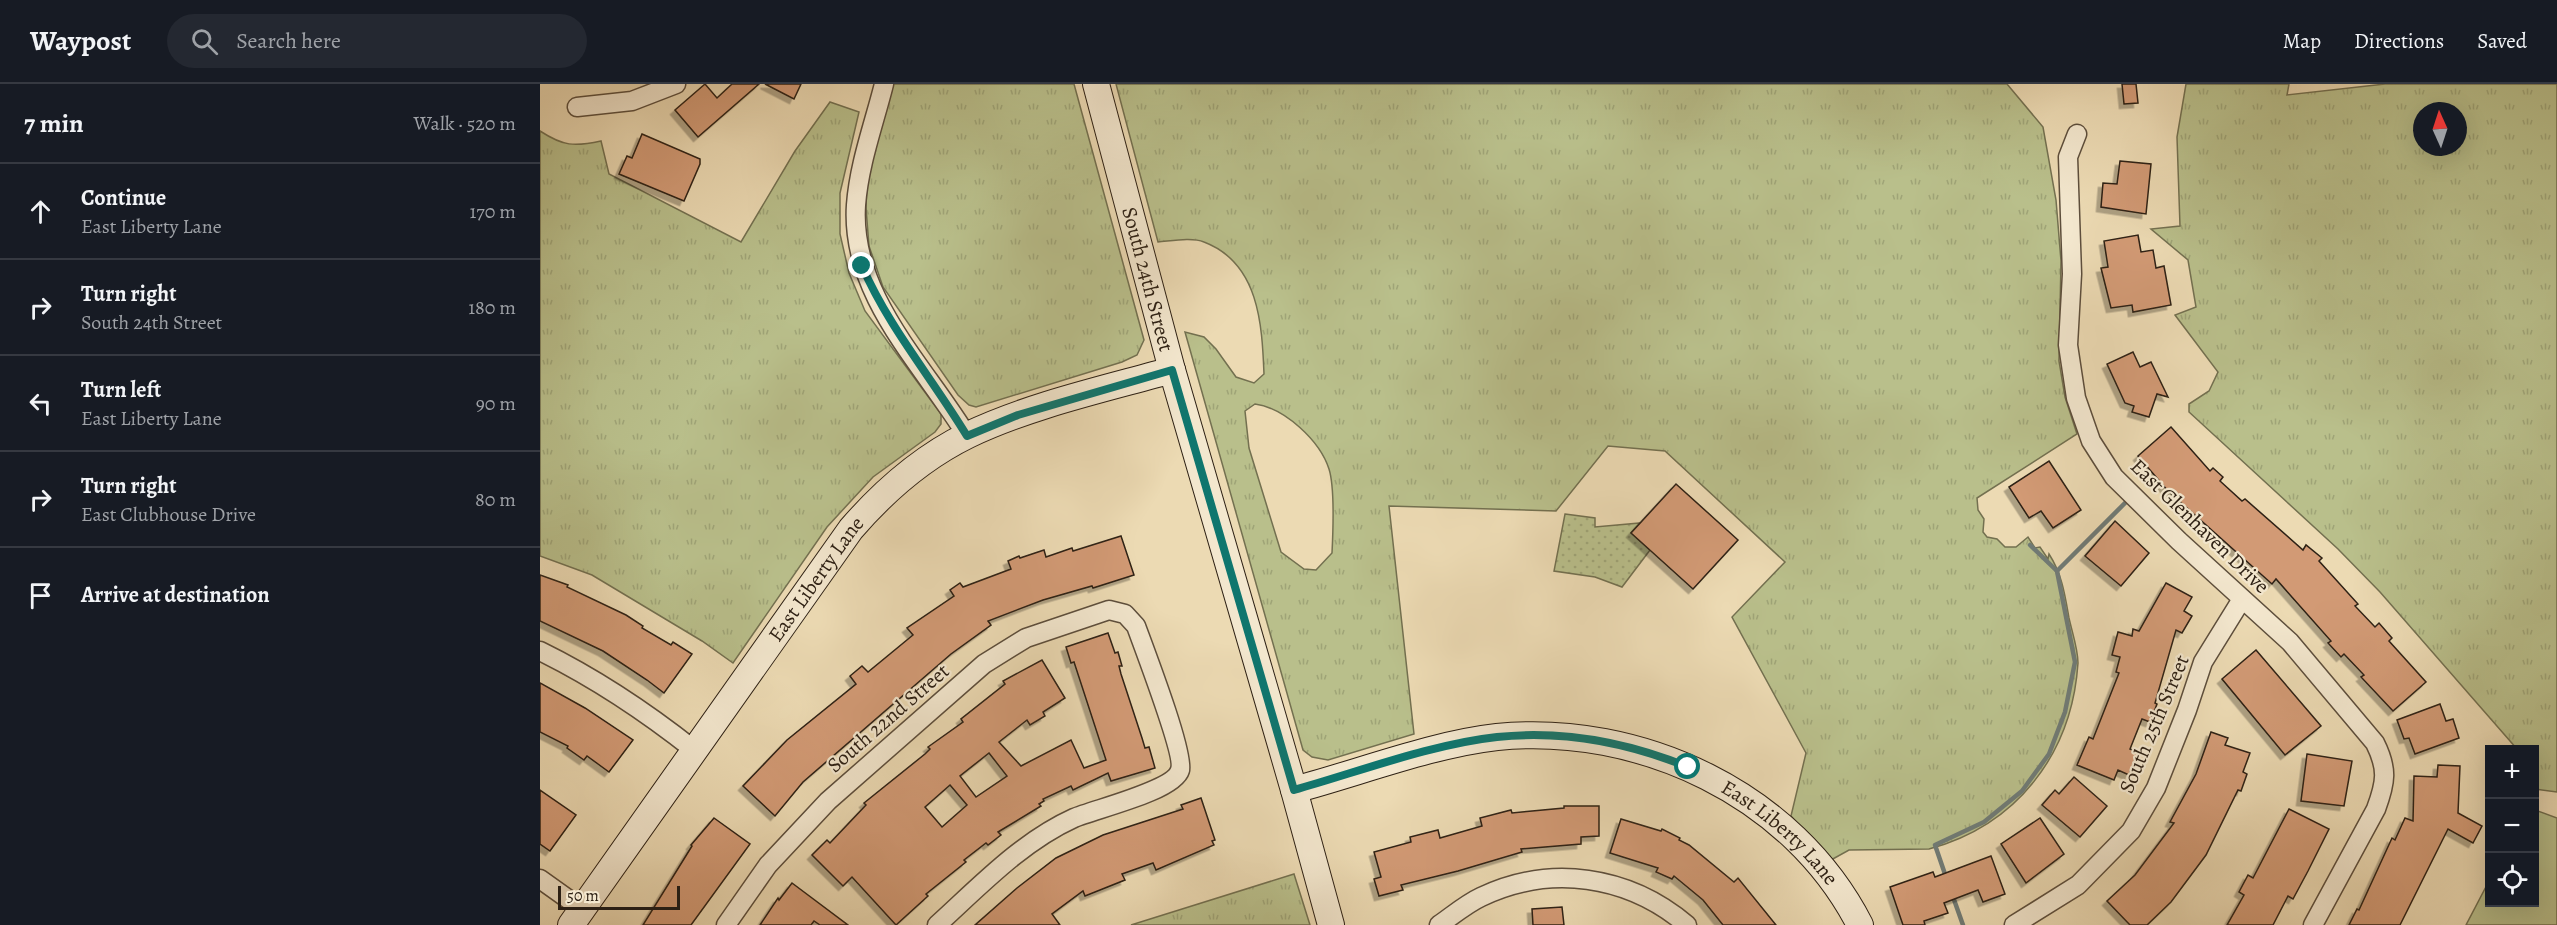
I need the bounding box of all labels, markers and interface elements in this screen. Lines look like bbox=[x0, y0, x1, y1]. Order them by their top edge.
search box bbox=[167, 14, 587, 68]
text: Waypost bbox=[30, 22, 131, 60]
icon: search bbox=[188, 25, 221, 58]
text: Search here bbox=[236, 26, 341, 56]
text: Map bbox=[2283, 27, 2321, 55]
text: Directions bbox=[2354, 27, 2444, 55]
text: Saved bbox=[2477, 27, 2527, 55]
north arrow bbox=[2413, 102, 2467, 156]
text: 7 min bbox=[24, 106, 84, 141]
text: Walk · 520 m bbox=[414, 110, 516, 137]
text: Continue bbox=[81, 183, 166, 213]
icon: ahead bbox=[24, 195, 57, 228]
text: 170 m bbox=[470, 198, 516, 225]
street label: South 24th Street bbox=[1115, 204, 1180, 355]
text: East Liberty Lane bbox=[81, 213, 222, 240]
route end bbox=[848, 252, 874, 278]
text: Turn right bbox=[81, 279, 177, 309]
icon: right bbox=[24, 291, 57, 324]
text: 180 m bbox=[468, 294, 516, 321]
text: South 24th Street bbox=[81, 309, 222, 336]
text: Turn left bbox=[81, 375, 161, 405]
icon: left bbox=[24, 387, 57, 420]
text: 90 m bbox=[476, 390, 516, 417]
text: East Liberty Lane bbox=[81, 405, 222, 432]
street label: East Glenhaven Drive bbox=[2124, 452, 2276, 600]
text: Turn right bbox=[81, 471, 177, 501]
icon: right bbox=[24, 483, 57, 516]
text: 80 m bbox=[475, 486, 516, 513]
text: East Clubhouse Drive bbox=[81, 501, 256, 528]
street label: East Liberty Lane bbox=[762, 510, 870, 647]
icon: arrive bbox=[24, 579, 57, 612]
text: Arrive at destination bbox=[81, 580, 270, 610]
street label: South 25th Street bbox=[2112, 650, 2196, 797]
street label: South 22nd Street bbox=[821, 657, 955, 779]
map controls bbox=[2485, 745, 2539, 907]
button: + bbox=[2485, 745, 2539, 799]
route start bbox=[1674, 753, 1700, 779]
street label: East Liberty Lane bbox=[1716, 773, 1845, 891]
button: − bbox=[2485, 799, 2539, 853]
button: locate bbox=[2485, 853, 2539, 907]
scale bar bbox=[558, 883, 680, 910]
text: 50 m bbox=[567, 885, 599, 907]

